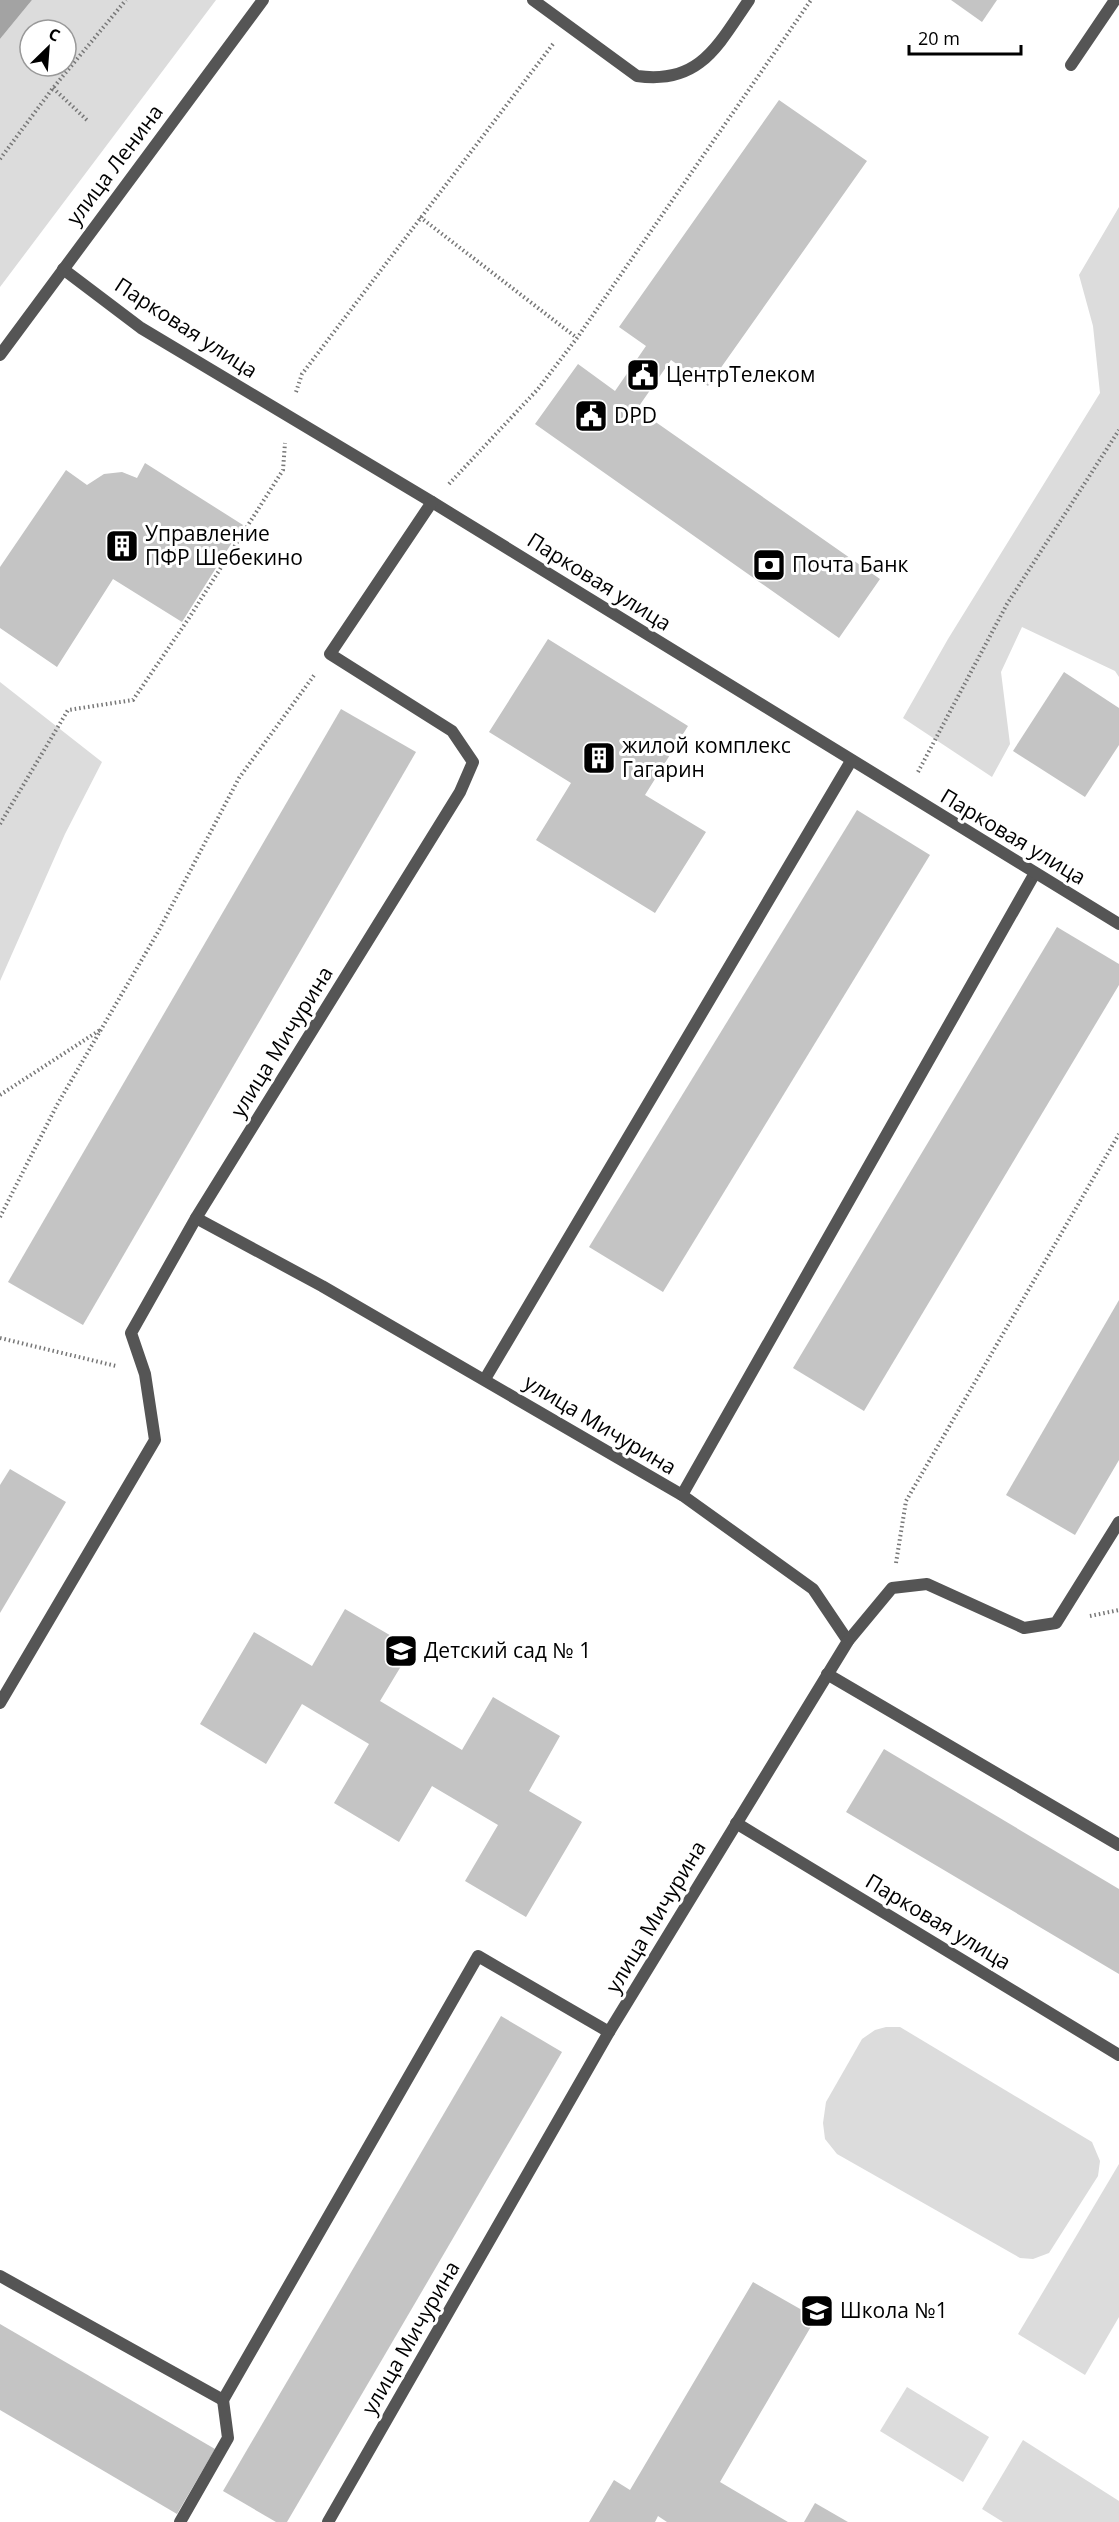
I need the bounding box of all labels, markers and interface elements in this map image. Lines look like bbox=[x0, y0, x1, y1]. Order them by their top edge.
north arrow bbox=[18, 18, 78, 78]
scale bar bbox=[909, 18, 1022, 56]
text: С bbox=[45, 22, 64, 47]
text: 20 m bbox=[918, 26, 960, 50]
street label: улица Ленина bbox=[60, 98, 169, 230]
street label: Парковая улица bbox=[110, 271, 263, 384]
public building icon: ЦентрТелеком bbox=[625, 357, 661, 393]
place label: ЦентрТелеком bbox=[666, 360, 815, 388]
public building icon: DPD bbox=[573, 398, 609, 434]
place label: DPD bbox=[614, 401, 657, 429]
place label: Управление ПФР Шебекино bbox=[145, 519, 303, 571]
street label: Парковая улица bbox=[522, 526, 677, 637]
building icon: Управление ПФР Шебекино bbox=[104, 528, 140, 564]
bank icon: Почта Банк bbox=[751, 547, 787, 583]
place label: Почта Банк bbox=[792, 550, 908, 578]
place label: жилой комплекс Гагарин bbox=[622, 731, 791, 783]
building icon: жилой комплекс Гагарин bbox=[581, 740, 617, 776]
street label: Парковая улица bbox=[936, 782, 1091, 891]
street label: улица Мичурина bbox=[223, 961, 339, 1122]
street label: улица Мичурина bbox=[519, 1368, 682, 1481]
school or university icon: Детский сад № 1 bbox=[383, 1633, 419, 1669]
place label: Детский сад № 1 bbox=[424, 1636, 591, 1664]
street label: улица Мичурина bbox=[599, 1835, 712, 1998]
street label: Парковая улица bbox=[861, 1867, 1016, 1976]
street label: улица Мичурина bbox=[355, 2256, 465, 2419]
school or university icon: Школа №1 bbox=[799, 2293, 835, 2329]
place label: Школа №1 bbox=[840, 2296, 948, 2324]

